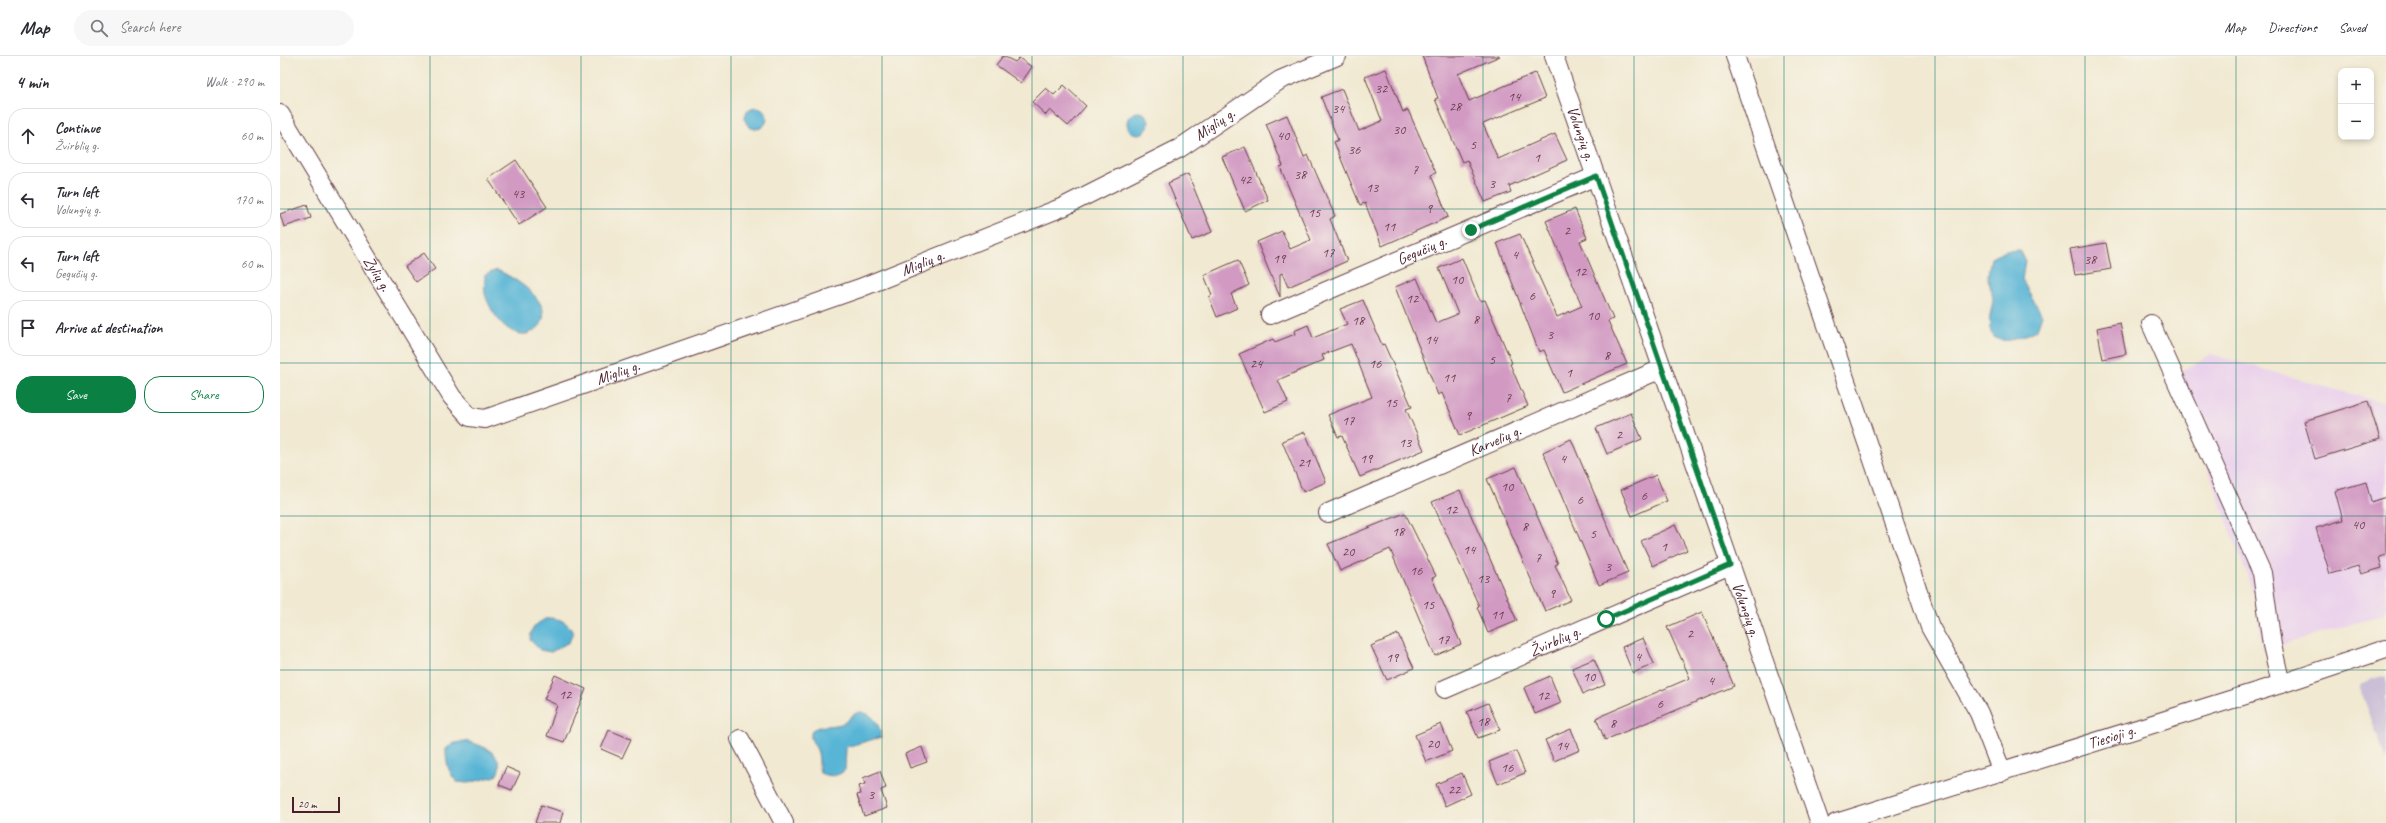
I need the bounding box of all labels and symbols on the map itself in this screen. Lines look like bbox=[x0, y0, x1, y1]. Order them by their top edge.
house number: 32 bbox=[1375, 80, 1389, 97]
house number: 14 bbox=[1508, 88, 1522, 105]
house number: 28 bbox=[1449, 98, 1463, 115]
house number: 34 bbox=[1332, 100, 1346, 117]
street label: Miglių g. bbox=[1191, 103, 1240, 145]
street label: Volungių g. bbox=[1562, 104, 1600, 164]
house number: 30 bbox=[1393, 121, 1407, 138]
house number: 40 bbox=[1277, 127, 1291, 144]
house number: 5 bbox=[1470, 136, 1477, 153]
house number: 36 bbox=[1348, 141, 1361, 158]
house number: 1 bbox=[1534, 149, 1541, 166]
house number: 7 bbox=[1412, 161, 1419, 178]
house number: 38 bbox=[1294, 166, 1308, 183]
house number: 42 bbox=[1239, 171, 1253, 188]
house number: 3 bbox=[1489, 175, 1497, 192]
house number: 13 bbox=[1366, 179, 1380, 196]
house number: 43 bbox=[512, 185, 526, 202]
house number: 9 bbox=[1426, 200, 1434, 217]
house number: 15 bbox=[1308, 204, 1321, 221]
house number: 11 bbox=[1383, 218, 1396, 235]
route end bbox=[1462, 221, 1480, 239]
house number: 2 bbox=[1564, 222, 1572, 239]
street label: Gegučių g. bbox=[1394, 231, 1450, 270]
house number: 17 bbox=[1322, 244, 1335, 261]
street label: Miglių g. bbox=[898, 245, 948, 281]
house number: 4 bbox=[1512, 246, 1520, 263]
house number: 19 bbox=[1273, 250, 1287, 267]
house number: 38 bbox=[2084, 251, 2098, 268]
street label: Zylių g. bbox=[359, 252, 396, 296]
house number: 12 bbox=[1574, 263, 1588, 280]
house number: 10 bbox=[1451, 271, 1465, 288]
house number: 6 bbox=[1529, 287, 1536, 304]
house number: 12 bbox=[1406, 290, 1420, 307]
house number: 10 bbox=[1587, 307, 1601, 324]
house number: 8 bbox=[1473, 311, 1481, 328]
house number: 18 bbox=[1352, 312, 1366, 329]
house number: 3 bbox=[1547, 326, 1555, 343]
house number: 14 bbox=[1425, 331, 1439, 348]
house number: 8 bbox=[1604, 347, 1612, 364]
house number: 5 bbox=[1489, 351, 1496, 368]
street label: Miglių g. bbox=[593, 355, 643, 389]
house number: 24 bbox=[1250, 355, 1264, 372]
house number: 16 bbox=[1369, 355, 1382, 372]
house number: 1 bbox=[1566, 364, 1573, 381]
house number: 11 bbox=[1443, 369, 1456, 386]
house number: 7 bbox=[1505, 389, 1512, 406]
house number: 15 bbox=[1385, 394, 1398, 411]
house number: 9 bbox=[1465, 407, 1473, 424]
house number: 17 bbox=[1342, 412, 1355, 429]
street label: Karvelių g. bbox=[1466, 420, 1525, 461]
house number: 2 bbox=[1616, 426, 1624, 443]
house number: 13 bbox=[1399, 434, 1413, 451]
house number: 19 bbox=[1360, 450, 1374, 467]
house number: 4 bbox=[1560, 450, 1568, 467]
house number: 21 bbox=[1298, 454, 1311, 471]
house number: 10 bbox=[1501, 478, 1515, 495]
house number: 6 bbox=[1641, 487, 1648, 504]
house number: 6 bbox=[1577, 491, 1584, 508]
house number: 12 bbox=[1445, 501, 1459, 518]
house number: 40 bbox=[2352, 516, 2366, 533]
house number: 8 bbox=[1522, 518, 1530, 535]
house number: 18 bbox=[1392, 523, 1406, 540]
house number: 5 bbox=[1590, 525, 1597, 542]
house number: 1 bbox=[1661, 538, 1668, 555]
house number: 14 bbox=[1463, 541, 1477, 558]
house number: 20 bbox=[1342, 543, 1356, 560]
house number: 7 bbox=[1535, 549, 1542, 566]
house number: 3 bbox=[1605, 558, 1613, 575]
house number: 16 bbox=[1410, 562, 1423, 579]
house number: 13 bbox=[1477, 570, 1491, 587]
street label: Volungių g. bbox=[1727, 580, 1765, 640]
house number: 9 bbox=[1549, 585, 1557, 602]
house number: 15 bbox=[1422, 596, 1435, 613]
house number: 11 bbox=[1491, 606, 1504, 623]
route start bbox=[1597, 610, 1615, 628]
street label: Žvirblių g. bbox=[1526, 621, 1585, 661]
house number: 2 bbox=[1687, 625, 1695, 642]
house number: 17 bbox=[1437, 631, 1450, 648]
house number: 4 bbox=[1635, 648, 1643, 665]
house number: 19 bbox=[1386, 649, 1400, 666]
house number: 10 bbox=[1583, 668, 1597, 685]
house number: 4 bbox=[1708, 672, 1716, 689]
house number: 12 bbox=[559, 686, 573, 703]
house number: 12 bbox=[1537, 687, 1551, 704]
house number: 6 bbox=[1657, 695, 1664, 712]
house number: 18 bbox=[1477, 713, 1491, 730]
house number: 8 bbox=[1610, 715, 1618, 732]
street label: Tiesioji g. bbox=[2086, 720, 2139, 754]
house number: 20 bbox=[1427, 735, 1441, 752]
house number: 14 bbox=[1556, 737, 1570, 754]
house number: 16 bbox=[1501, 759, 1514, 776]
house number: 22 bbox=[1448, 781, 1462, 798]
house number: 3 bbox=[868, 786, 876, 803]
scale bar bbox=[292, 795, 340, 814]

